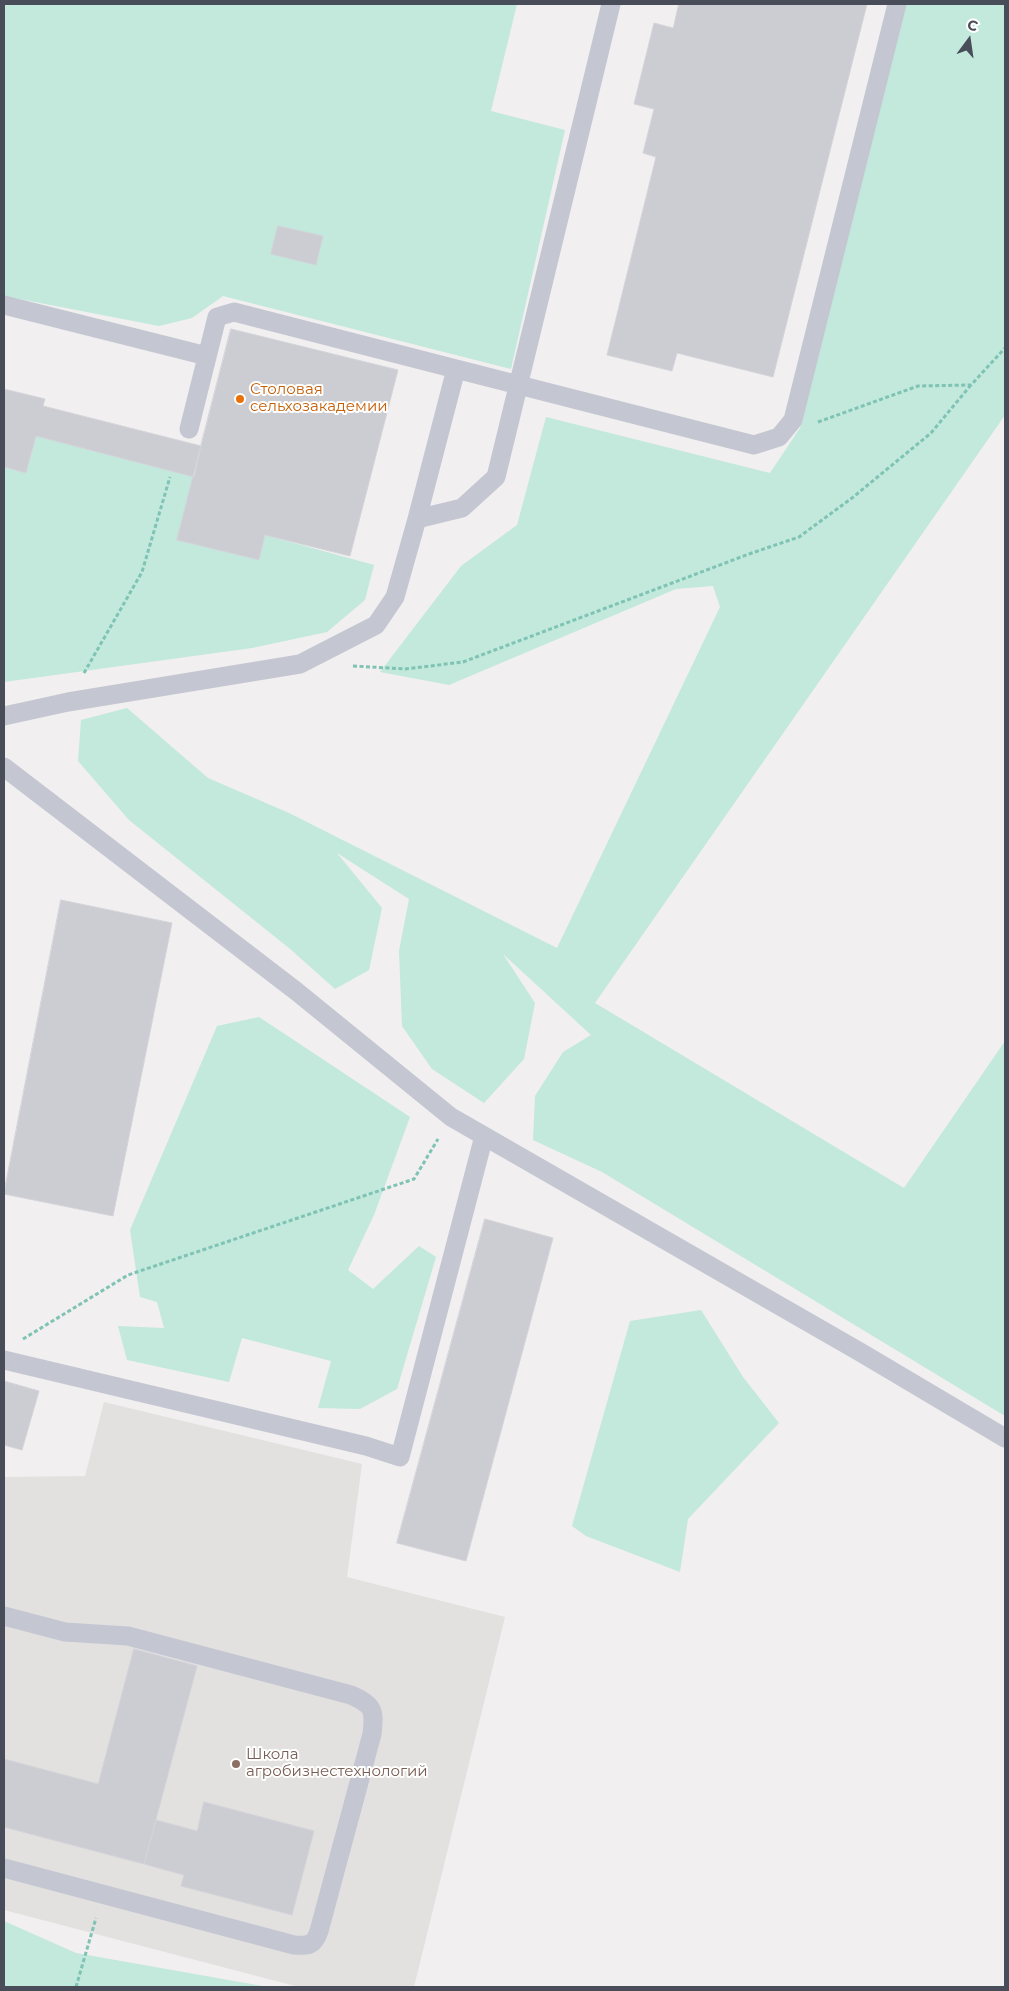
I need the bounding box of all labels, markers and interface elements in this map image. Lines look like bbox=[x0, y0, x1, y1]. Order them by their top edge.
north arrow bbox=[944, 15, 994, 65]
text: С bbox=[966, 15, 980, 35]
place label: Столовая сельхозакадемии bbox=[250, 381, 388, 416]
marker: Столовая сельхозакадемии bbox=[234, 393, 246, 405]
place label: Школа агробизнестехнологий bbox=[246, 1746, 428, 1781]
marker: Школа агробизнестехнологий bbox=[230, 1758, 242, 1770]

